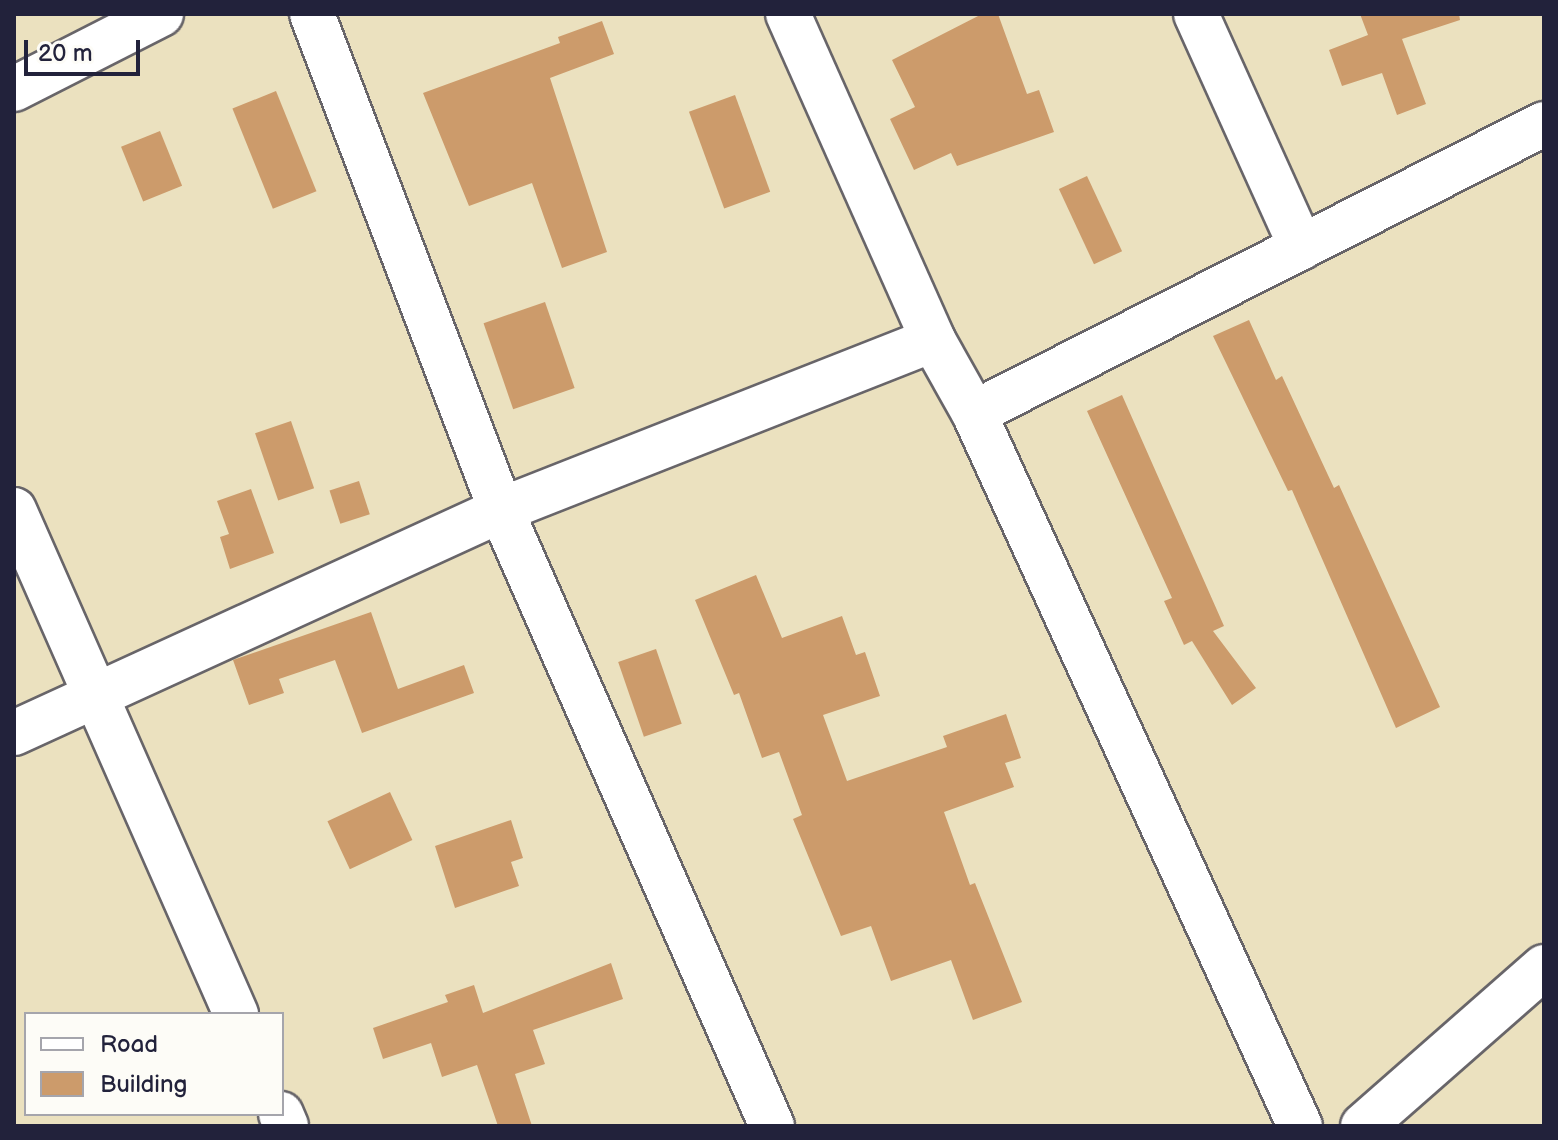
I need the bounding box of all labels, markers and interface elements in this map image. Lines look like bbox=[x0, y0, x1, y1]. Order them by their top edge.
scale bar bbox=[28, 24, 144, 74]
text: 20 m bbox=[38, 39, 93, 68]
legend bbox=[24, 1012, 284, 1116]
text: Road bbox=[100, 1030, 158, 1059]
text: Building bbox=[100, 1070, 187, 1099]

